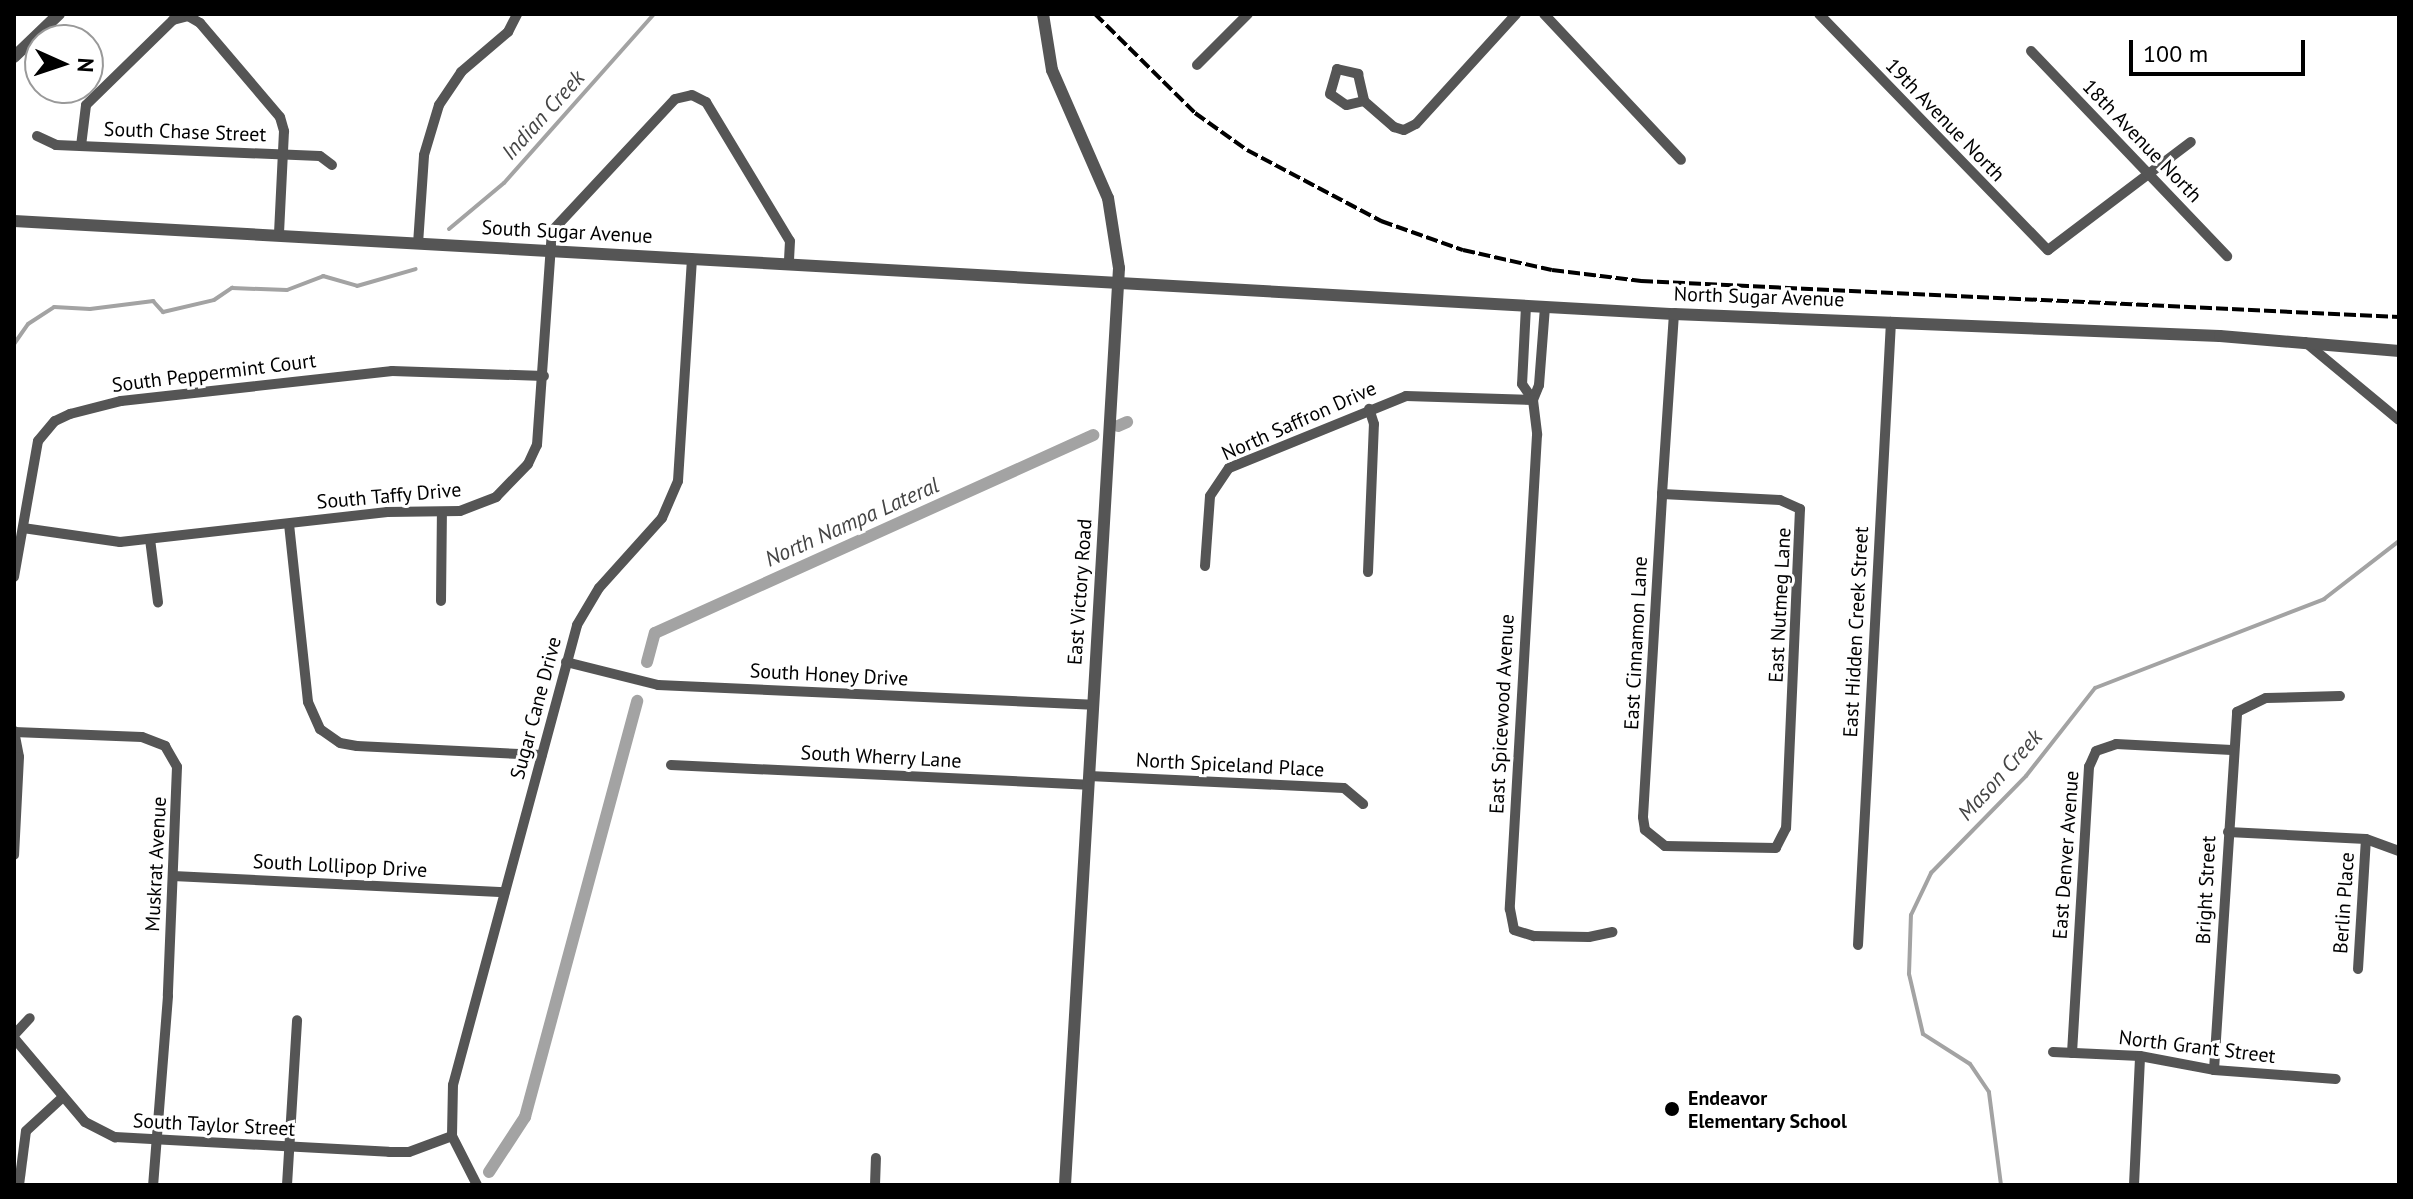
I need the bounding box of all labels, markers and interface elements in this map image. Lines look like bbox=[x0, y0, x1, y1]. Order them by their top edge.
north arrow bbox=[24, 24, 104, 104]
scale bar bbox=[2133, 24, 2309, 74]
text: 100 m bbox=[2143, 38, 2208, 69]
street label: 19th Avenue North bbox=[1880, 53, 2010, 187]
text: N bbox=[72, 57, 100, 73]
water label: Indian Creek bbox=[496, 65, 590, 165]
street label: 18th Avenue North bbox=[2077, 74, 2207, 208]
street label: South Chase Street bbox=[103, 117, 267, 147]
street label: South Sugar Avenue bbox=[481, 216, 653, 248]
street label: North Sugar Avenue bbox=[1673, 282, 1845, 312]
street label: South Peppermint Court bbox=[111, 349, 317, 397]
street label: North Saffron Drive bbox=[1218, 376, 1380, 466]
water label: North Nampa Lateral bbox=[761, 472, 943, 572]
street label: South Taffy Drive bbox=[315, 478, 463, 514]
street label: East Victory Road bbox=[1063, 517, 1097, 667]
street label: East Hidden Creek Street bbox=[1838, 526, 1874, 738]
street label: East Nutmeg Lane bbox=[1764, 527, 1796, 683]
street label: East Cinnamon Lane bbox=[1619, 556, 1653, 730]
street label: East Spicewood Avenue bbox=[1485, 613, 1519, 815]
street label: Sugar Cane Drive bbox=[505, 634, 567, 782]
street label: South Honey Drive bbox=[749, 659, 909, 691]
water label: Mason Creek bbox=[1952, 724, 2048, 826]
street label: South Wherry Lane bbox=[799, 741, 963, 773]
street label: North Spiceland Place bbox=[1135, 748, 1325, 782]
street label: East Denver Avenue bbox=[2048, 770, 2084, 940]
street label: Muskrat Avenue bbox=[140, 796, 172, 932]
street label: Bright Street bbox=[2191, 835, 2221, 945]
street label: South Lollipop Drive bbox=[252, 849, 428, 883]
street label: Berlin Place bbox=[2328, 851, 2360, 955]
street label: North Grant Street bbox=[2117, 1025, 2277, 1069]
place label: Endeavor Elementary School bbox=[1688, 1086, 1848, 1133]
marker: Endeavor Elementary School bbox=[1663, 1100, 1681, 1118]
street label: South Taylor Street bbox=[132, 1109, 296, 1141]

